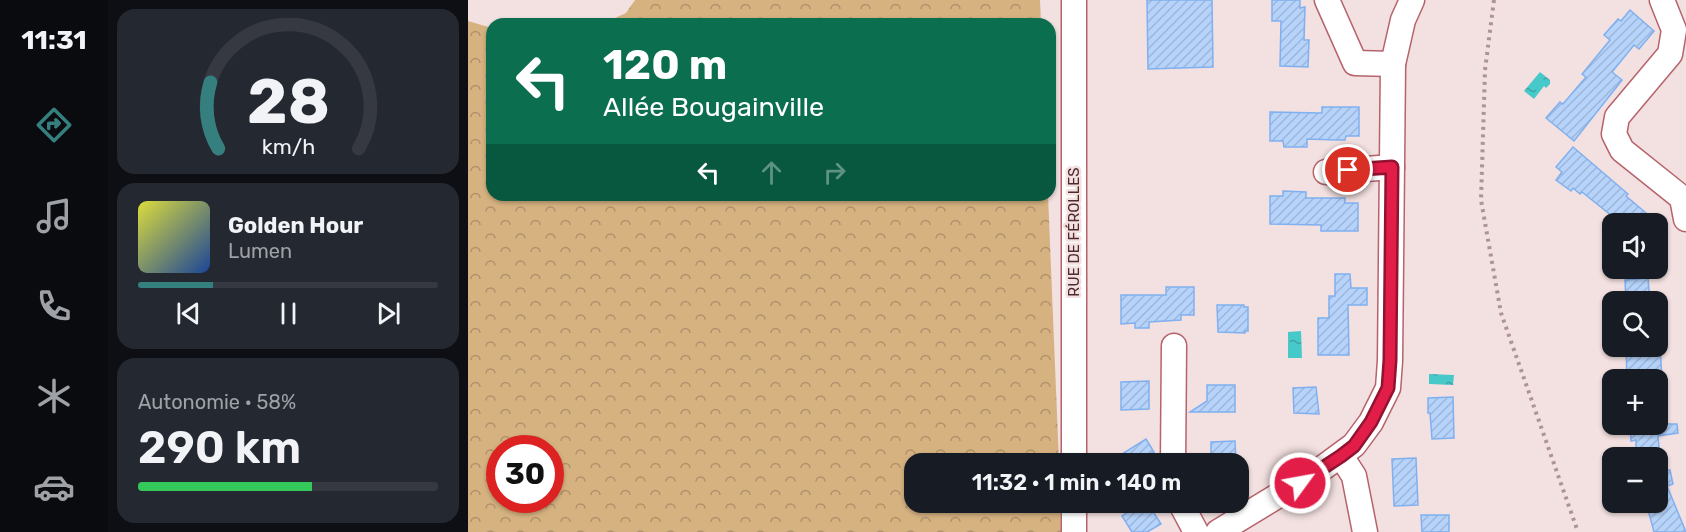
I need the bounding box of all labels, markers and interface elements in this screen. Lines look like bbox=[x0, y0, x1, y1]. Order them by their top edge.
text: 11:31 bbox=[21, 24, 87, 56]
text: 120 m bbox=[603, 40, 727, 90]
icon: left bbox=[504, 42, 582, 120]
text: 28 bbox=[247, 65, 329, 139]
text: Allée Bougainville bbox=[603, 91, 824, 123]
icon: directions bbox=[33, 104, 75, 146]
text: km/h bbox=[261, 134, 315, 159]
pin bbox=[1322, 144, 1373, 195]
icon: arrive bbox=[1331, 153, 1364, 186]
icon: left bbox=[692, 156, 725, 189]
icon: ahead bbox=[755, 156, 788, 189]
icon: right bbox=[818, 156, 851, 189]
street label: RUE DE FÉROLLES bbox=[1065, 167, 1083, 297]
icon: music bbox=[33, 195, 75, 237]
text: Golden Hour bbox=[228, 212, 363, 239]
map controls bbox=[1602, 213, 1668, 513]
button: sound bbox=[1602, 213, 1668, 279]
text: Lumen bbox=[228, 239, 292, 263]
icon: phone bbox=[33, 285, 75, 327]
button: search bbox=[1602, 291, 1668, 357]
icon: previous bbox=[172, 297, 205, 330]
icon: pause bbox=[272, 297, 305, 330]
icon: next bbox=[372, 297, 405, 330]
button: + bbox=[1602, 369, 1668, 435]
icon: climate bbox=[33, 375, 75, 417]
text: Autonomie · 58% bbox=[138, 390, 296, 414]
text: 290 km bbox=[138, 421, 301, 474]
speed limit sign: 30 bbox=[486, 435, 564, 513]
button: − bbox=[1602, 447, 1668, 513]
position arrow bbox=[1268, 451, 1332, 515]
icon: car bbox=[33, 466, 75, 508]
text: 11:32 · 1 min · 140 m bbox=[972, 469, 1181, 496]

